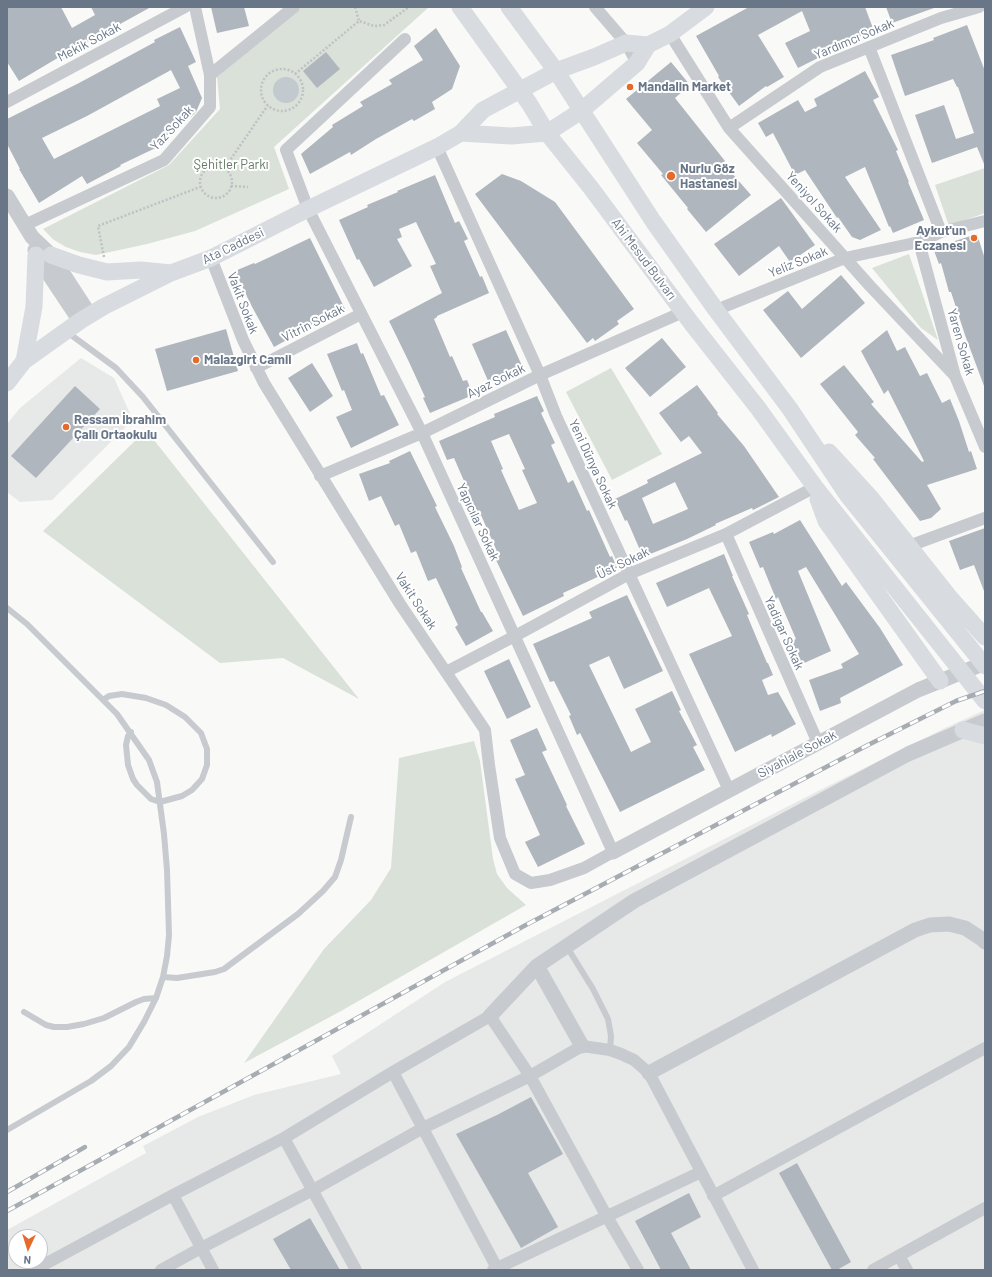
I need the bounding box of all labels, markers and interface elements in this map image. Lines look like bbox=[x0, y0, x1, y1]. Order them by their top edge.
street label: Yardımcı Sokak bbox=[812, 15, 896, 63]
street label: Mekik Sokak bbox=[55, 19, 123, 65]
place label: Mandalin Market bbox=[638, 79, 731, 95]
marker: Mandalin Market bbox=[625, 82, 635, 92]
street label: Yaz Sokak bbox=[147, 102, 197, 154]
park label: Şehitler Parkı bbox=[193, 157, 269, 173]
place label: Nurlu Göz Hastanesi bbox=[680, 161, 737, 192]
street label: Yeniyol Sokak bbox=[783, 168, 845, 236]
marker: Nurlu Göz Hastanesi bbox=[665, 170, 677, 182]
street label: Ahi Mesud Bulvarı bbox=[608, 215, 680, 303]
place label: Aykut'un Eczanesi bbox=[915, 223, 966, 254]
street label: Ata Caddesi bbox=[200, 224, 266, 268]
marker: Aykut'un Eczanesi bbox=[969, 233, 979, 243]
street label: Yeliz Sokak bbox=[766, 243, 830, 281]
street label: Vakit Sokak bbox=[224, 270, 262, 336]
street label: Vitrin Sokak bbox=[279, 301, 347, 345]
street label: Yaren Sokak bbox=[944, 307, 978, 377]
place label: Malazgirt Camii bbox=[204, 352, 292, 368]
marker: Malazgirt Camii bbox=[191, 355, 201, 365]
street label: Ayaz Sokak bbox=[464, 360, 528, 402]
place label: Ressam İbrahim Çallı Ortaokulu bbox=[74, 412, 166, 443]
street label: Yeni Dünya Sokak bbox=[565, 417, 621, 511]
marker: Ressam İbrahim Çallı Ortaokulu bbox=[61, 422, 71, 432]
street label: Yapıcılar Sokak bbox=[453, 481, 503, 563]
street label: Üst Sokak bbox=[594, 544, 652, 582]
street label: Vakit Sokak bbox=[392, 569, 440, 633]
street label: Yadigar Sokak bbox=[761, 594, 807, 672]
street label: Siyahlale Sokak bbox=[755, 727, 839, 781]
north arrow bbox=[8, 1229, 48, 1269]
text: N bbox=[23, 1254, 31, 1267]

